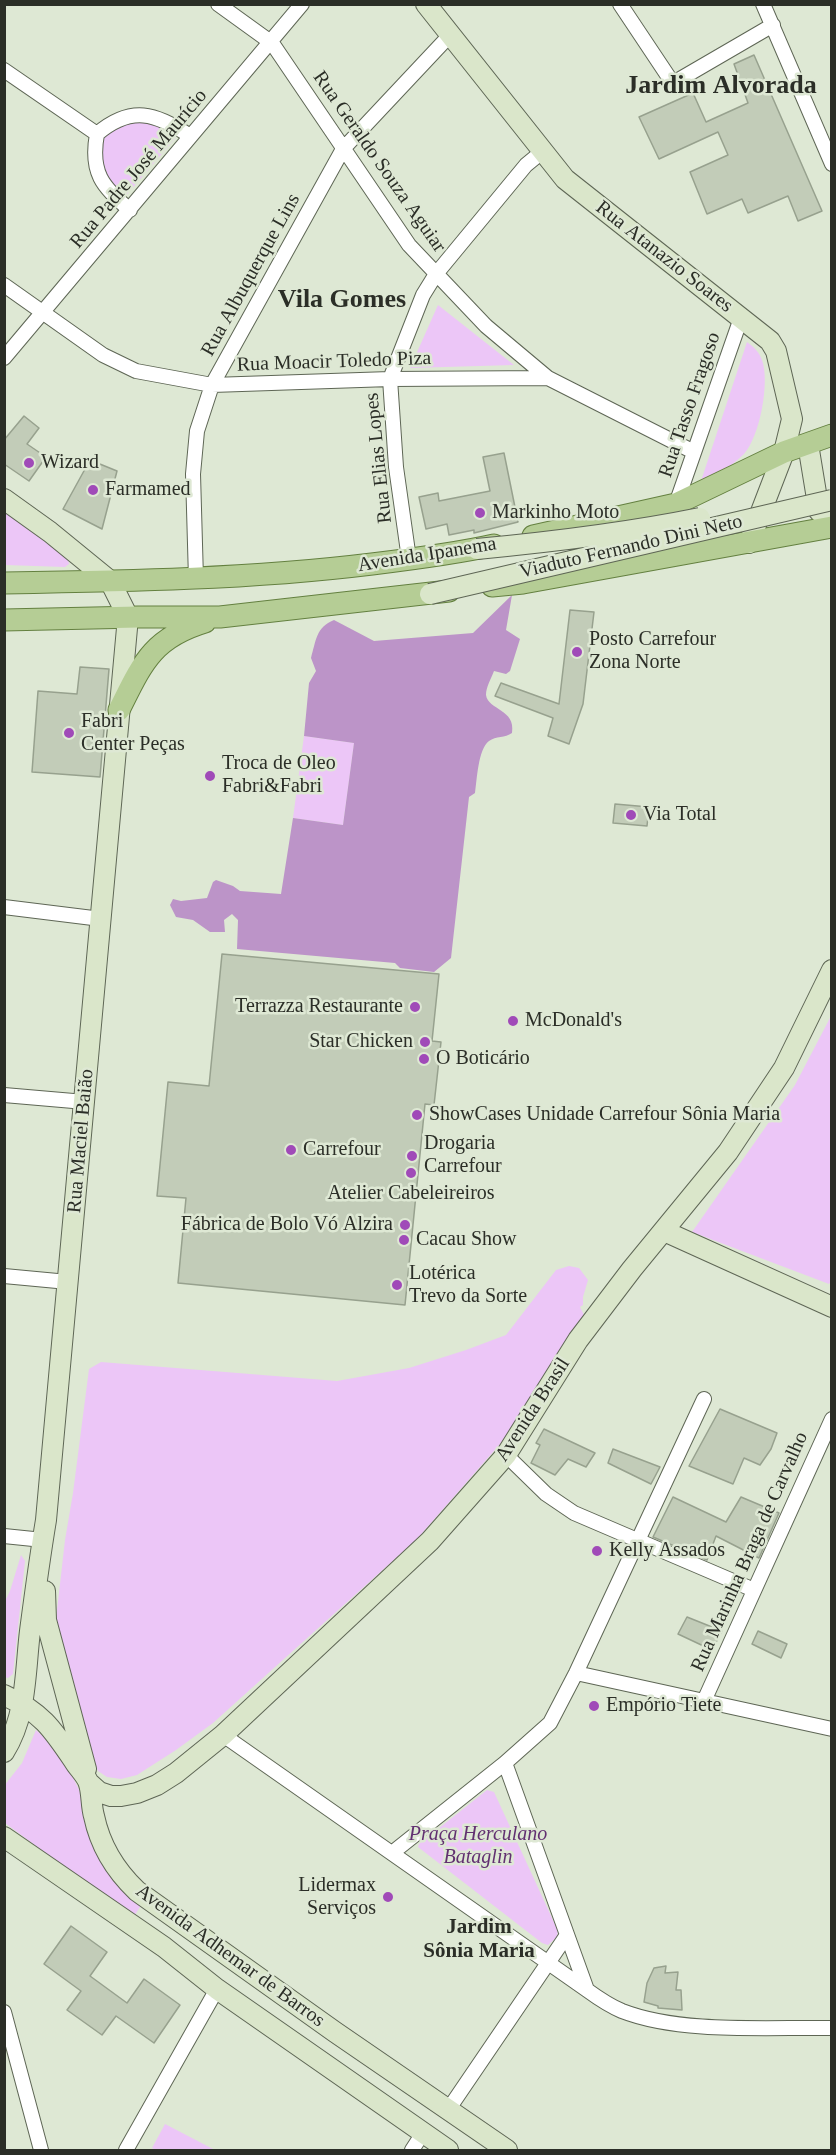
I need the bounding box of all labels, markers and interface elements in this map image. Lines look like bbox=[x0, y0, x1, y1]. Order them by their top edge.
street label: Rua Geraldo Souza Aguiar bbox=[307, 67, 451, 257]
district label: Jardim Alvorada bbox=[625, 70, 817, 102]
street label: Rua Padre José Maurício bbox=[65, 84, 213, 254]
street label: Rua Albuquerque Lins bbox=[196, 190, 306, 360]
street label: Rua Atanazio Soares bbox=[591, 196, 737, 318]
district label: Vila Gomes bbox=[278, 284, 406, 316]
street label: Rua Tasso Fragoso bbox=[654, 329, 726, 481]
street label: Rua Moacir Toledo Piza bbox=[236, 347, 432, 377]
street label: Rua Elias Lopes bbox=[360, 392, 398, 524]
place label: Wizard bbox=[41, 451, 99, 475]
marker: Wizard bbox=[22, 456, 36, 470]
place label: Farmamed bbox=[105, 478, 191, 502]
marker: Farmamed bbox=[86, 483, 100, 497]
place label: Markinho Moto bbox=[492, 501, 619, 525]
marker: Markinho Moto bbox=[473, 506, 487, 520]
street label: Viaduto Fernando Dini Neto bbox=[517, 510, 745, 584]
street label: Avenida Ipanema bbox=[356, 532, 498, 578]
place label: Posto Carrefour Zona Norte bbox=[589, 628, 716, 675]
marker: Posto Carrefour Zona Norte bbox=[570, 645, 584, 659]
place label: Fabri Center Peças bbox=[81, 710, 185, 757]
marker: Fabri Center Peças bbox=[62, 726, 76, 740]
place label: Troca de Oleo Fabri&Fabri bbox=[222, 752, 336, 799]
marker: Troca de Oleo Fabri&Fabri bbox=[203, 769, 217, 783]
place label: Via Total bbox=[643, 803, 716, 827]
marker: Via Total bbox=[624, 808, 638, 822]
place label: Terrazza Restaurante bbox=[235, 995, 403, 1019]
marker: Terrazza Restaurante bbox=[408, 1000, 422, 1014]
place label: McDonald's bbox=[525, 1009, 622, 1033]
marker: McDonald's bbox=[506, 1014, 520, 1028]
place label: Star Chicken bbox=[309, 1030, 413, 1054]
marker: Star Chicken bbox=[418, 1035, 432, 1049]
place label: O Boticário bbox=[436, 1047, 530, 1071]
marker: O Boticário bbox=[417, 1052, 431, 1066]
street label: Rua Maciel Baião bbox=[63, 1068, 99, 1214]
place label: ShowCases Unidade Carrefour Sônia Maria bbox=[429, 1103, 780, 1127]
marker: ShowCases Unidade Carrefour Sônia Maria bbox=[410, 1108, 424, 1122]
place label: Drogaria Carrefour bbox=[424, 1132, 502, 1179]
place label: Carrefour bbox=[303, 1138, 381, 1162]
marker: Carrefour bbox=[284, 1143, 298, 1157]
marker: Drogaria Carrefour bbox=[405, 1149, 419, 1163]
marker: Atelier Cabeleireiros bbox=[404, 1166, 418, 1180]
place label: Atelier Cabeleireiros bbox=[327, 1182, 495, 1206]
place label: Fábrica de Bolo Vó Alzira bbox=[181, 1213, 393, 1237]
marker: Fábrica de Bolo Vó Alzira bbox=[398, 1218, 412, 1232]
place label: Cacau Show bbox=[416, 1228, 517, 1252]
marker: Cacau Show bbox=[397, 1233, 411, 1247]
place label: Lotérica Trevo da Sorte bbox=[409, 1262, 527, 1309]
marker: Lotérica Trevo da Sorte bbox=[390, 1278, 404, 1292]
street label: Avenida Brasil bbox=[491, 1354, 575, 1466]
street label: Rua Marinha Braga de Carvalho bbox=[686, 1428, 814, 1676]
place label: Kelly Assados bbox=[609, 1539, 725, 1563]
marker: Kelly Assados bbox=[590, 1544, 604, 1558]
place label: Empório Tiete bbox=[606, 1694, 721, 1718]
marker: Empório Tiete bbox=[587, 1699, 601, 1713]
park label: Praça Herculano Bataglin bbox=[409, 1823, 547, 1870]
place label: Lidermax Serviços bbox=[298, 1874, 376, 1921]
street label: Avenida Adhemar de Barros bbox=[131, 1879, 329, 2033]
marker: Lidermax Serviços bbox=[381, 1890, 395, 1904]
district label: Jardim Sônia Maria bbox=[423, 1915, 535, 1965]

